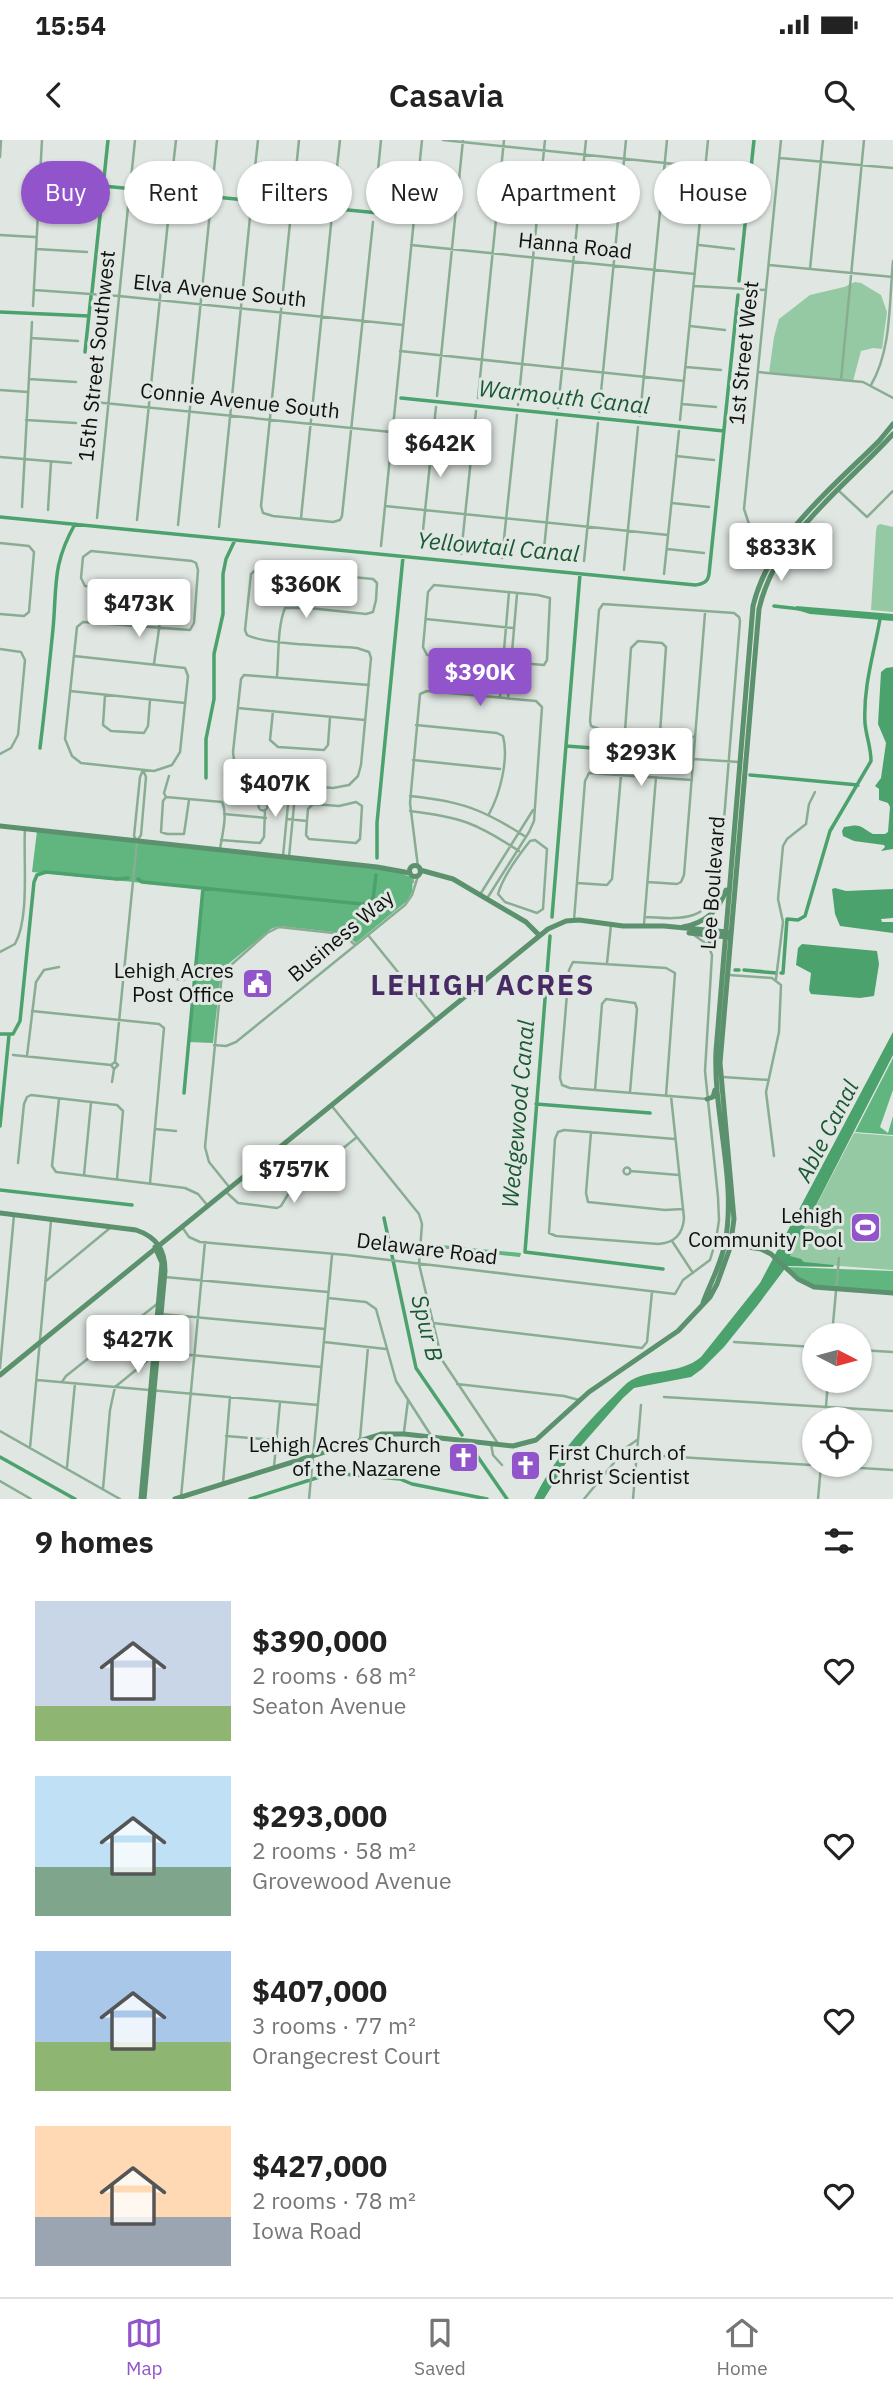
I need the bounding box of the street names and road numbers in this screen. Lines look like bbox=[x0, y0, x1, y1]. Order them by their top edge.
street label: Hanna Road bbox=[517, 225, 633, 265]
street label: 15th Street Southwest bbox=[71, 249, 121, 463]
street label: Elva Avenue South bbox=[132, 267, 308, 313]
street label: 1st Street West bbox=[722, 279, 765, 426]
street label: Connie Avenue South bbox=[139, 376, 341, 424]
street label: Lee Boulevard bbox=[693, 815, 731, 951]
street label: Business Way bbox=[282, 882, 400, 988]
street label: Delaware Road bbox=[355, 1225, 499, 1271]

